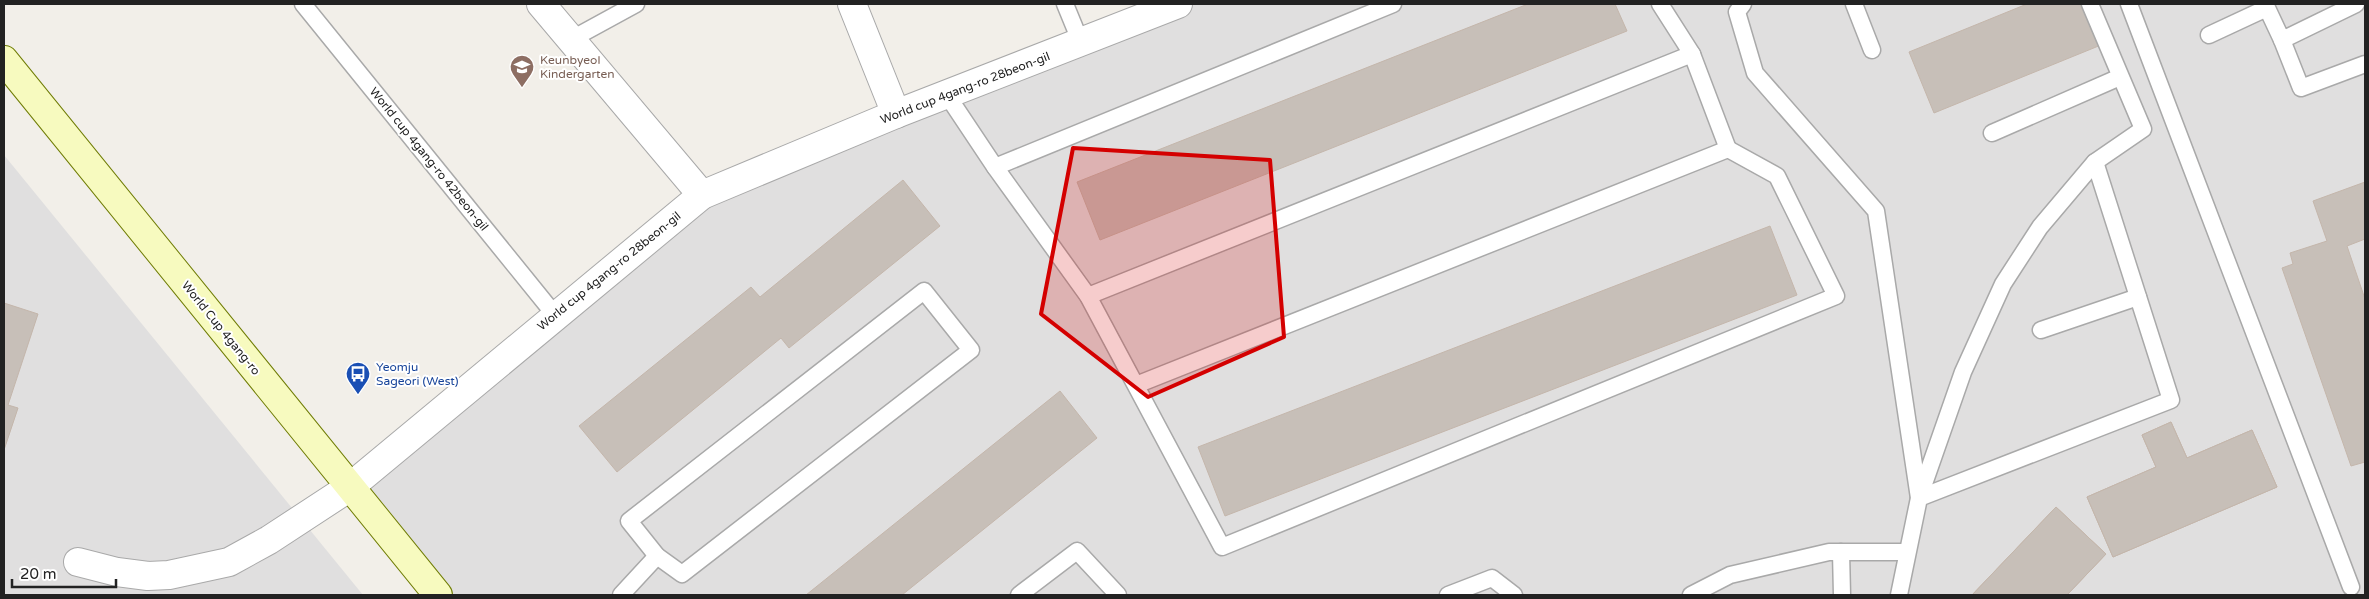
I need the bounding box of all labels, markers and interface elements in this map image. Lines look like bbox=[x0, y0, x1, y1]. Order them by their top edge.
street label: World cup 4gang-ro 28beon-gil bbox=[878, 49, 1052, 127]
place label: Keunbyeol Kindergarten bbox=[540, 53, 615, 81]
school or university icon: Keunbyeol Kindergarten bbox=[509, 54, 535, 88]
street label: World cup 4gang-ro 42beon-gil bbox=[367, 84, 491, 234]
street label: World cup 4gang-ro 28beon-gil bbox=[534, 209, 684, 333]
street label: World Cup 4gang-ro bbox=[179, 278, 263, 378]
place label: Yeomju Sageori (West) bbox=[376, 360, 459, 388]
bus stop icon: Yeomju Sageori (West) bbox=[345, 361, 371, 395]
scale bar bbox=[12, 556, 116, 588]
text: 20 m bbox=[20, 565, 57, 583]

